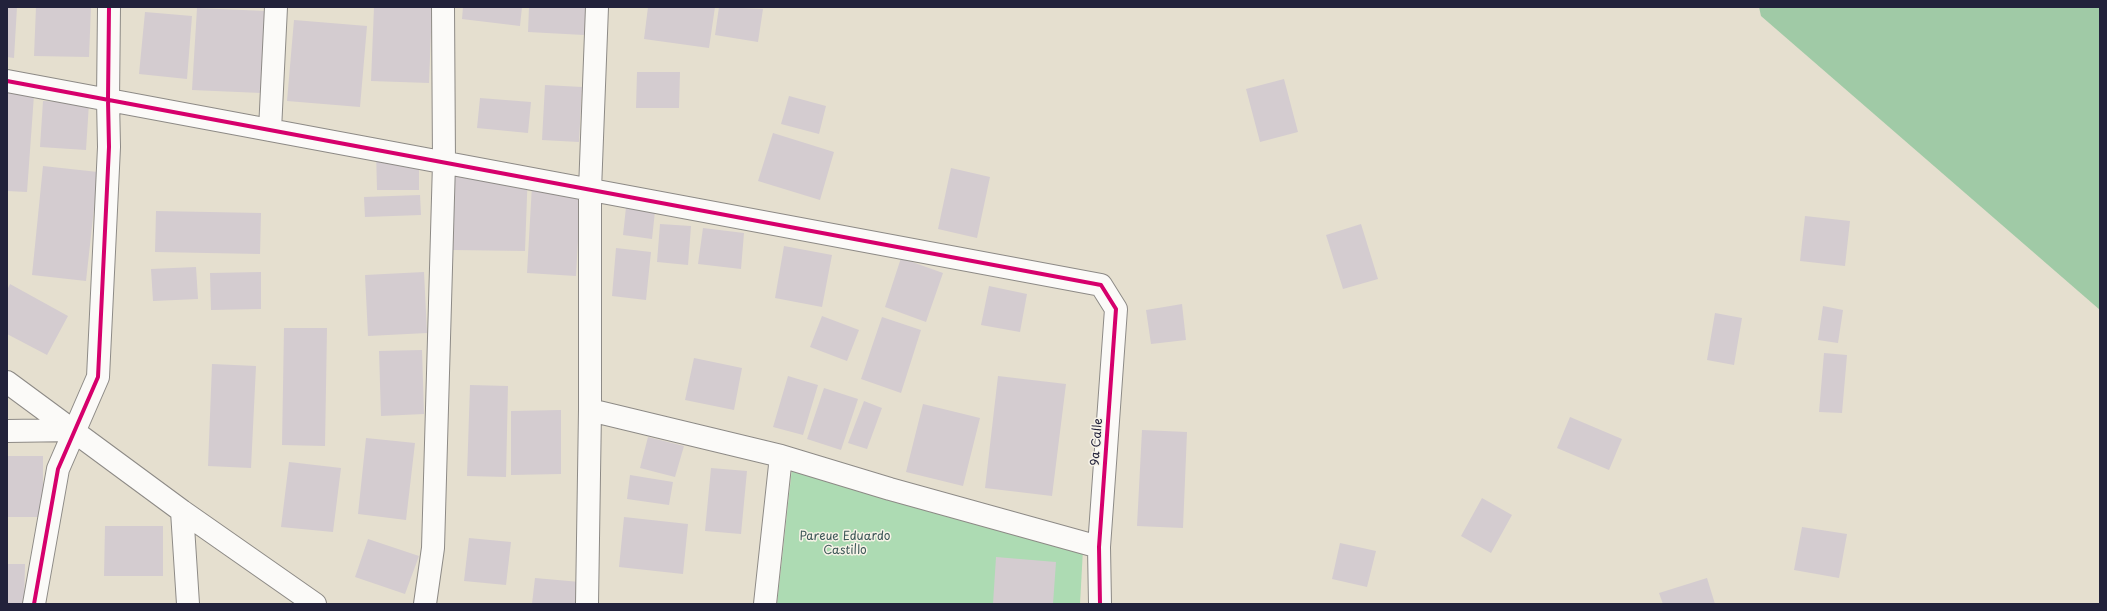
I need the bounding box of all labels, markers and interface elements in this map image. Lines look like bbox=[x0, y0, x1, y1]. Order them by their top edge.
street label: 9a Calle bbox=[1088, 418, 1106, 466]
park label: Pareue Eduardo Castillo bbox=[799, 530, 891, 558]

